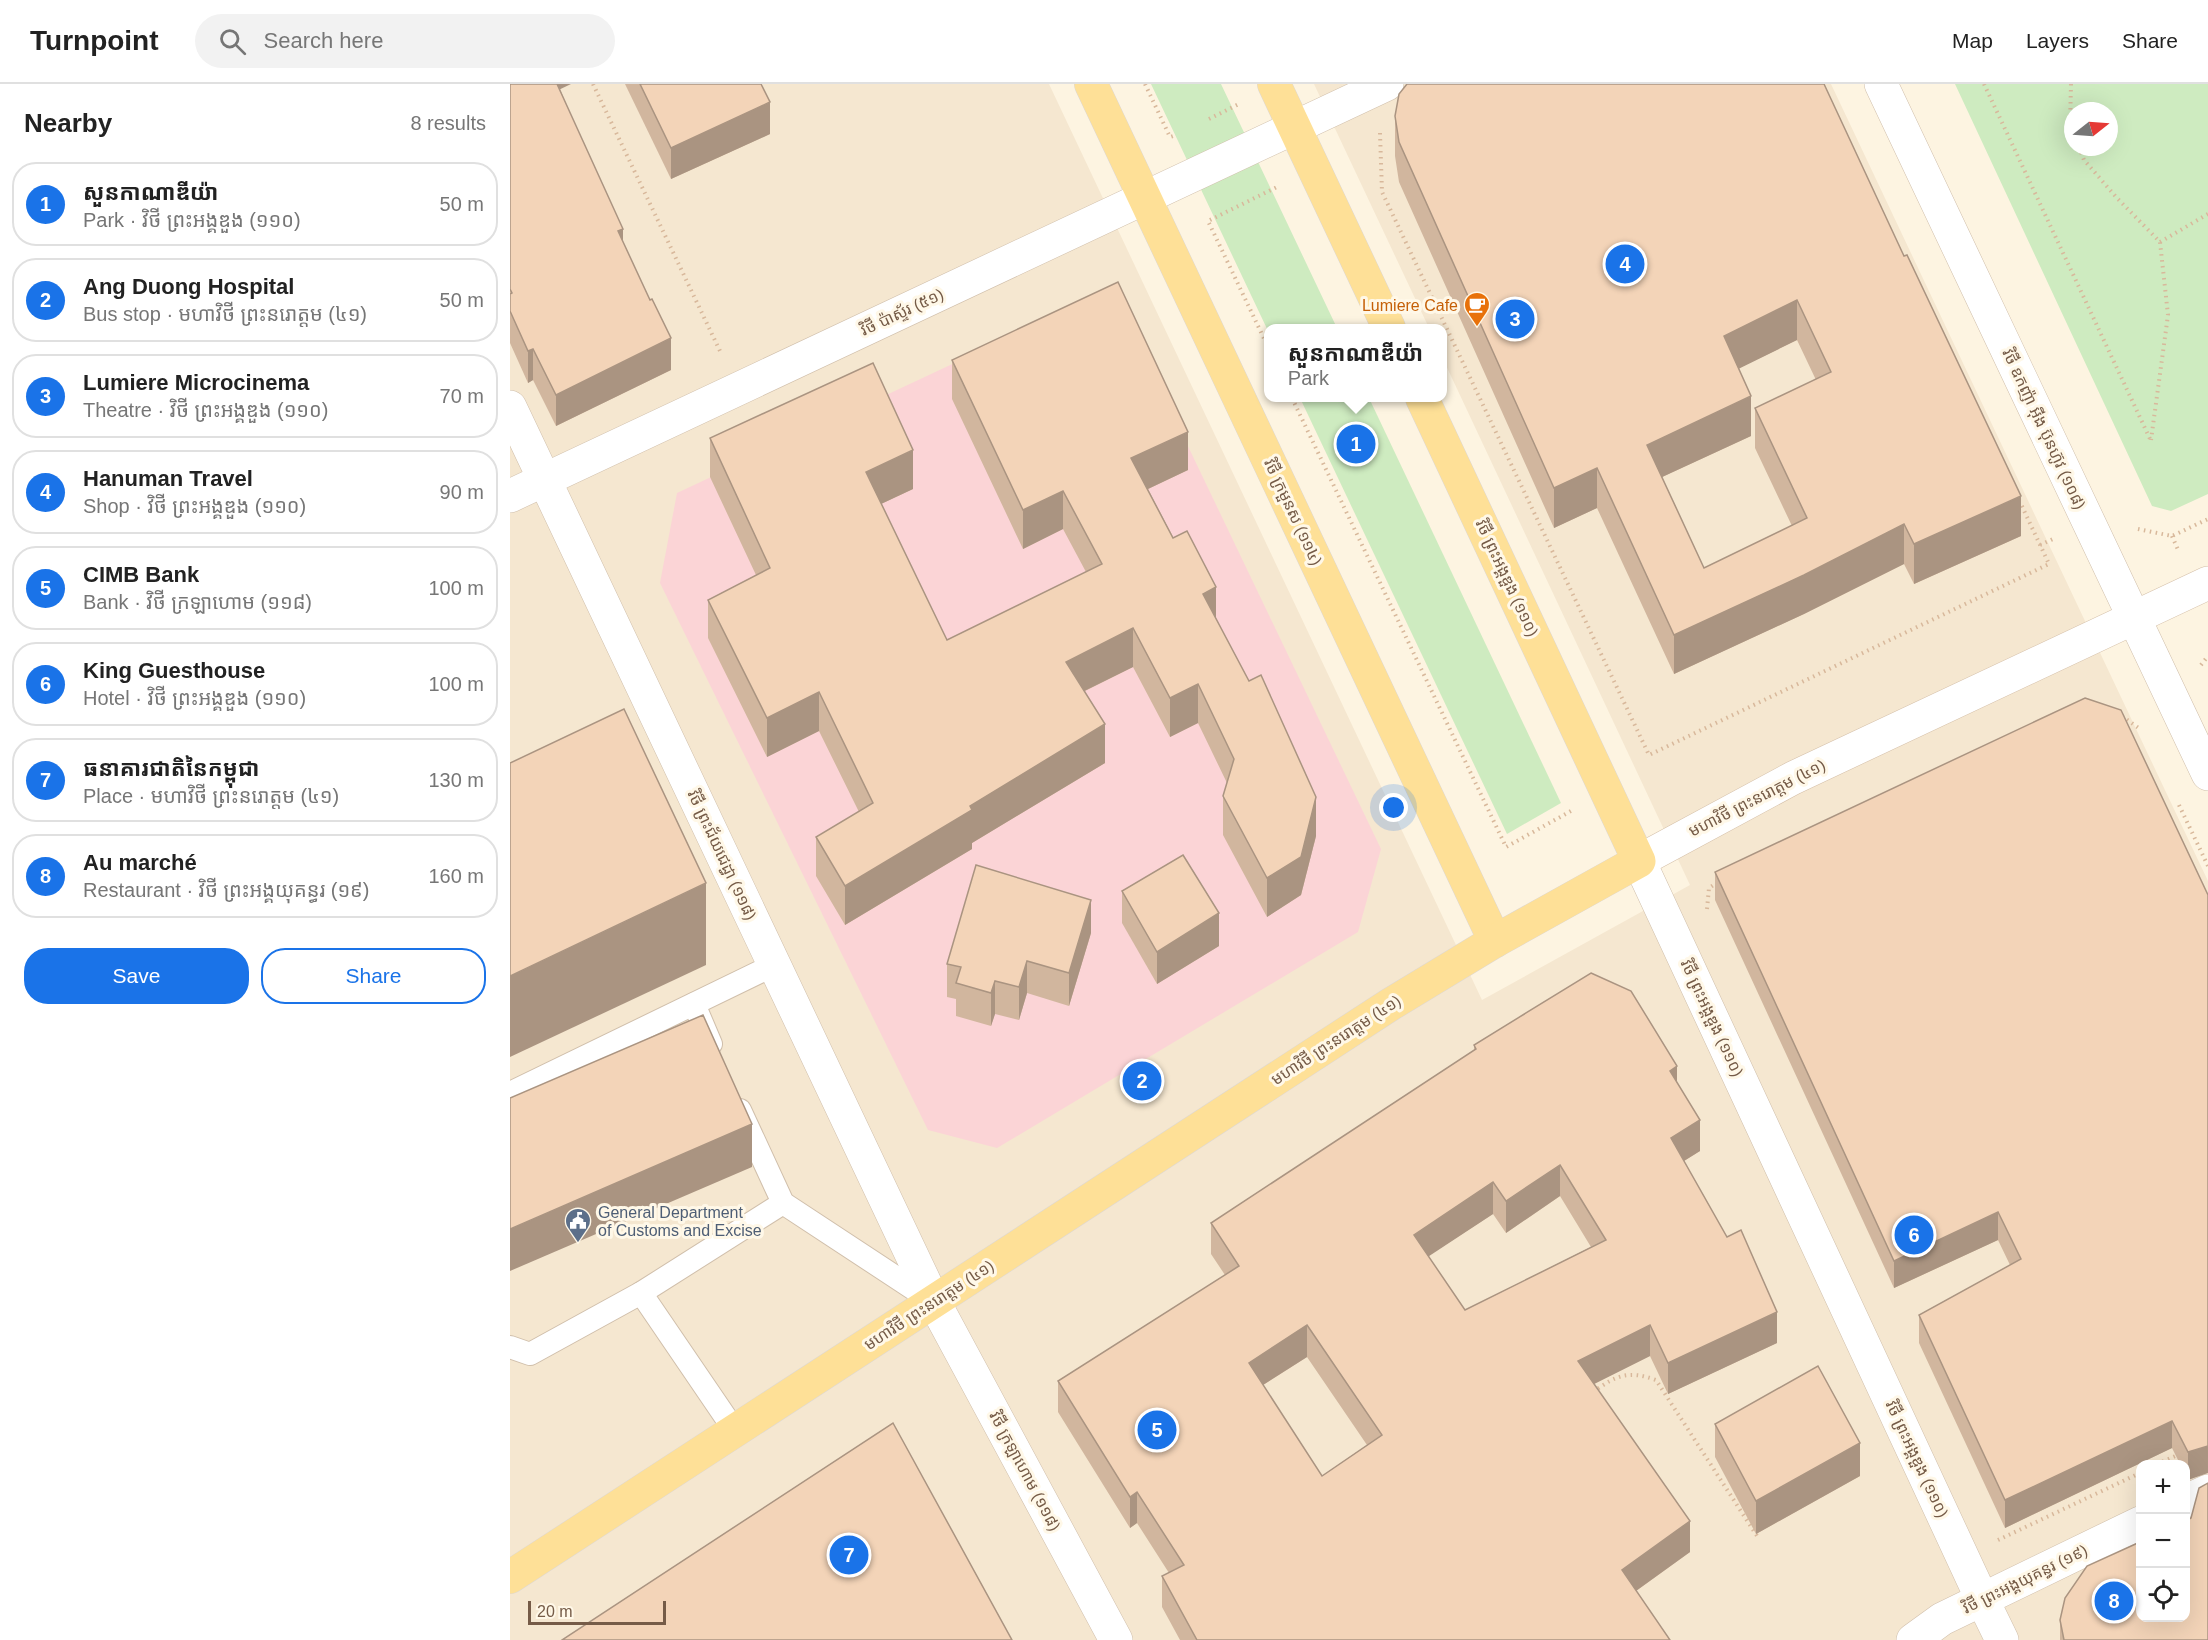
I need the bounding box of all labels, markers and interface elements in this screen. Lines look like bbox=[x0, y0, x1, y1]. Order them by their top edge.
search box bbox=[195, 14, 615, 68]
text: Turnpoint bbox=[30, 25, 159, 56]
icon: search bbox=[216, 25, 249, 58]
text: Search here bbox=[264, 28, 383, 53]
text: Map bbox=[1952, 29, 1993, 52]
text: Layers bbox=[2026, 29, 2089, 52]
text: Share bbox=[2122, 29, 2178, 52]
north arrow bbox=[2064, 102, 2118, 156]
text: Nearby bbox=[24, 108, 112, 138]
text: 8 results bbox=[410, 112, 486, 134]
text: សួនកាណាឌីយ៉ា bbox=[83, 180, 218, 205]
text: 1 bbox=[40, 193, 51, 215]
text: 50 m bbox=[440, 193, 484, 215]
text: Park · វិថី ព្រះអង្គឌួង (១១០) bbox=[83, 209, 301, 231]
pin: 4 bbox=[1606, 242, 1644, 286]
text: Ang Duong Hospital bbox=[83, 274, 294, 299]
street label: វិថី ប៉ាស្ទ័រ (៥១) bbox=[856, 283, 947, 340]
text: 2 bbox=[40, 289, 51, 311]
text: 50 m bbox=[440, 289, 484, 311]
cafe icon: Lumiere Cafe bbox=[1462, 290, 1492, 328]
pin: 3 bbox=[1496, 296, 1534, 342]
place label: Lumiere Cafe bbox=[1362, 297, 1458, 314]
text: Bus stop · មហាវិថី ព្រះនរោត្តម (៤១) bbox=[83, 303, 367, 325]
popup bbox=[1264, 324, 1447, 402]
text: សួនកាណាឌីយ៉ា bbox=[1288, 341, 1423, 366]
street label: វិថី ឧកញ៉ា អ៊ីង ប៊ុនហ៊ូវ (១០៨) bbox=[1997, 344, 2091, 513]
text: Park bbox=[1288, 367, 1329, 389]
text: Lumiere Microcinema bbox=[83, 370, 309, 395]
text: 3 bbox=[40, 385, 51, 407]
text: 70 m bbox=[440, 385, 484, 407]
text: Theatre · វិថី ព្រះអង្គឌួង (១១០) bbox=[83, 399, 328, 421]
pin: 1 bbox=[1336, 422, 1376, 466]
street label: វិថី ក្រមួនស (១១៤) bbox=[1259, 454, 1327, 568]
text: Hanuman Travel bbox=[83, 466, 253, 491]
text: 4 bbox=[40, 481, 51, 503]
text: 90 m bbox=[440, 481, 484, 503]
text: Shop · វិថី ព្រះអង្គឌួង (១១០) bbox=[83, 495, 306, 517]
street label: វិថី ព្រះអង្គឌួង (១១០) bbox=[1471, 515, 1544, 640]
text: CIMB Bank bbox=[83, 562, 199, 587]
text: 5 bbox=[40, 577, 51, 599]
text: 100 m bbox=[428, 577, 484, 599]
text: Bank · វិថី ក្រឡាហោម (១១៨) bbox=[83, 591, 312, 613]
text: King Guesthouse bbox=[83, 658, 265, 683]
text: 6 bbox=[40, 673, 51, 695]
text: 100 m bbox=[428, 673, 484, 695]
text: Hotel · វិថី ព្រះអង្គឌួង (១១០) bbox=[83, 687, 306, 709]
street label: មហាវិថី ព្រះនរោត្តម (៤១) bbox=[1685, 754, 1829, 841]
text: ធនាគារជាតិនៃកម្ពុជា bbox=[83, 756, 259, 781]
text: 7 bbox=[40, 769, 51, 791]
text: 130 m bbox=[428, 769, 484, 791]
text: Place · មហាវិថី ព្រះនរោត្តម (៤១) bbox=[83, 785, 339, 807]
street label: វិថី ព្រះជ័យជេដ្ធា (១១៨) bbox=[683, 786, 762, 923]
your location bbox=[1379, 793, 1408, 822]
text: Au marché bbox=[83, 850, 197, 875]
text: 8 bbox=[40, 865, 51, 887]
text: 160 m bbox=[428, 865, 484, 887]
text: Restaurant · វិថី ព្រះអង្គយុគន្ធរ (១៩) bbox=[83, 879, 369, 901]
button: Save bbox=[24, 948, 249, 1004]
button: Share bbox=[261, 948, 486, 1004]
street label: វិថី ព្រះអង្គឌួង (១១០) bbox=[1676, 955, 1749, 1080]
street label: មហាវិថី ព្រះនរោត្តម (៤១) bbox=[1267, 990, 1405, 1089]
pin: 2 bbox=[1122, 1058, 1162, 1104]
place label: General Department of Customs and Excise bbox=[598, 1204, 762, 1239]
public building icon: General Department of Customs and Excise bbox=[563, 1206, 593, 1244]
pin: 6 bbox=[1894, 1212, 1934, 1258]
street label: មហាវិថី ព្រះនរោត្តម (៤១) bbox=[860, 1255, 998, 1354]
street label: វិថី ព្រះអង្គឌួង (១១០) bbox=[1881, 1396, 1954, 1521]
street label: វិថី ក្រឡាហោម (១១៨) bbox=[985, 1407, 1066, 1534]
pin: 5 bbox=[1138, 1408, 1176, 1452]
map controls bbox=[2136, 1460, 2190, 1622]
button: + bbox=[2136, 1460, 2190, 1514]
button: − bbox=[2136, 1514, 2190, 1568]
pin: 7 bbox=[830, 1532, 868, 1578]
street label: វិថី ព្រះអង្គយុគន្ធរ (១៩) bbox=[1958, 1539, 2091, 1619]
button: locate bbox=[2136, 1568, 2190, 1622]
pin: 8 bbox=[2094, 1578, 2134, 1624]
scale bar bbox=[528, 1598, 666, 1626]
text: 20 m bbox=[537, 1603, 573, 1620]

